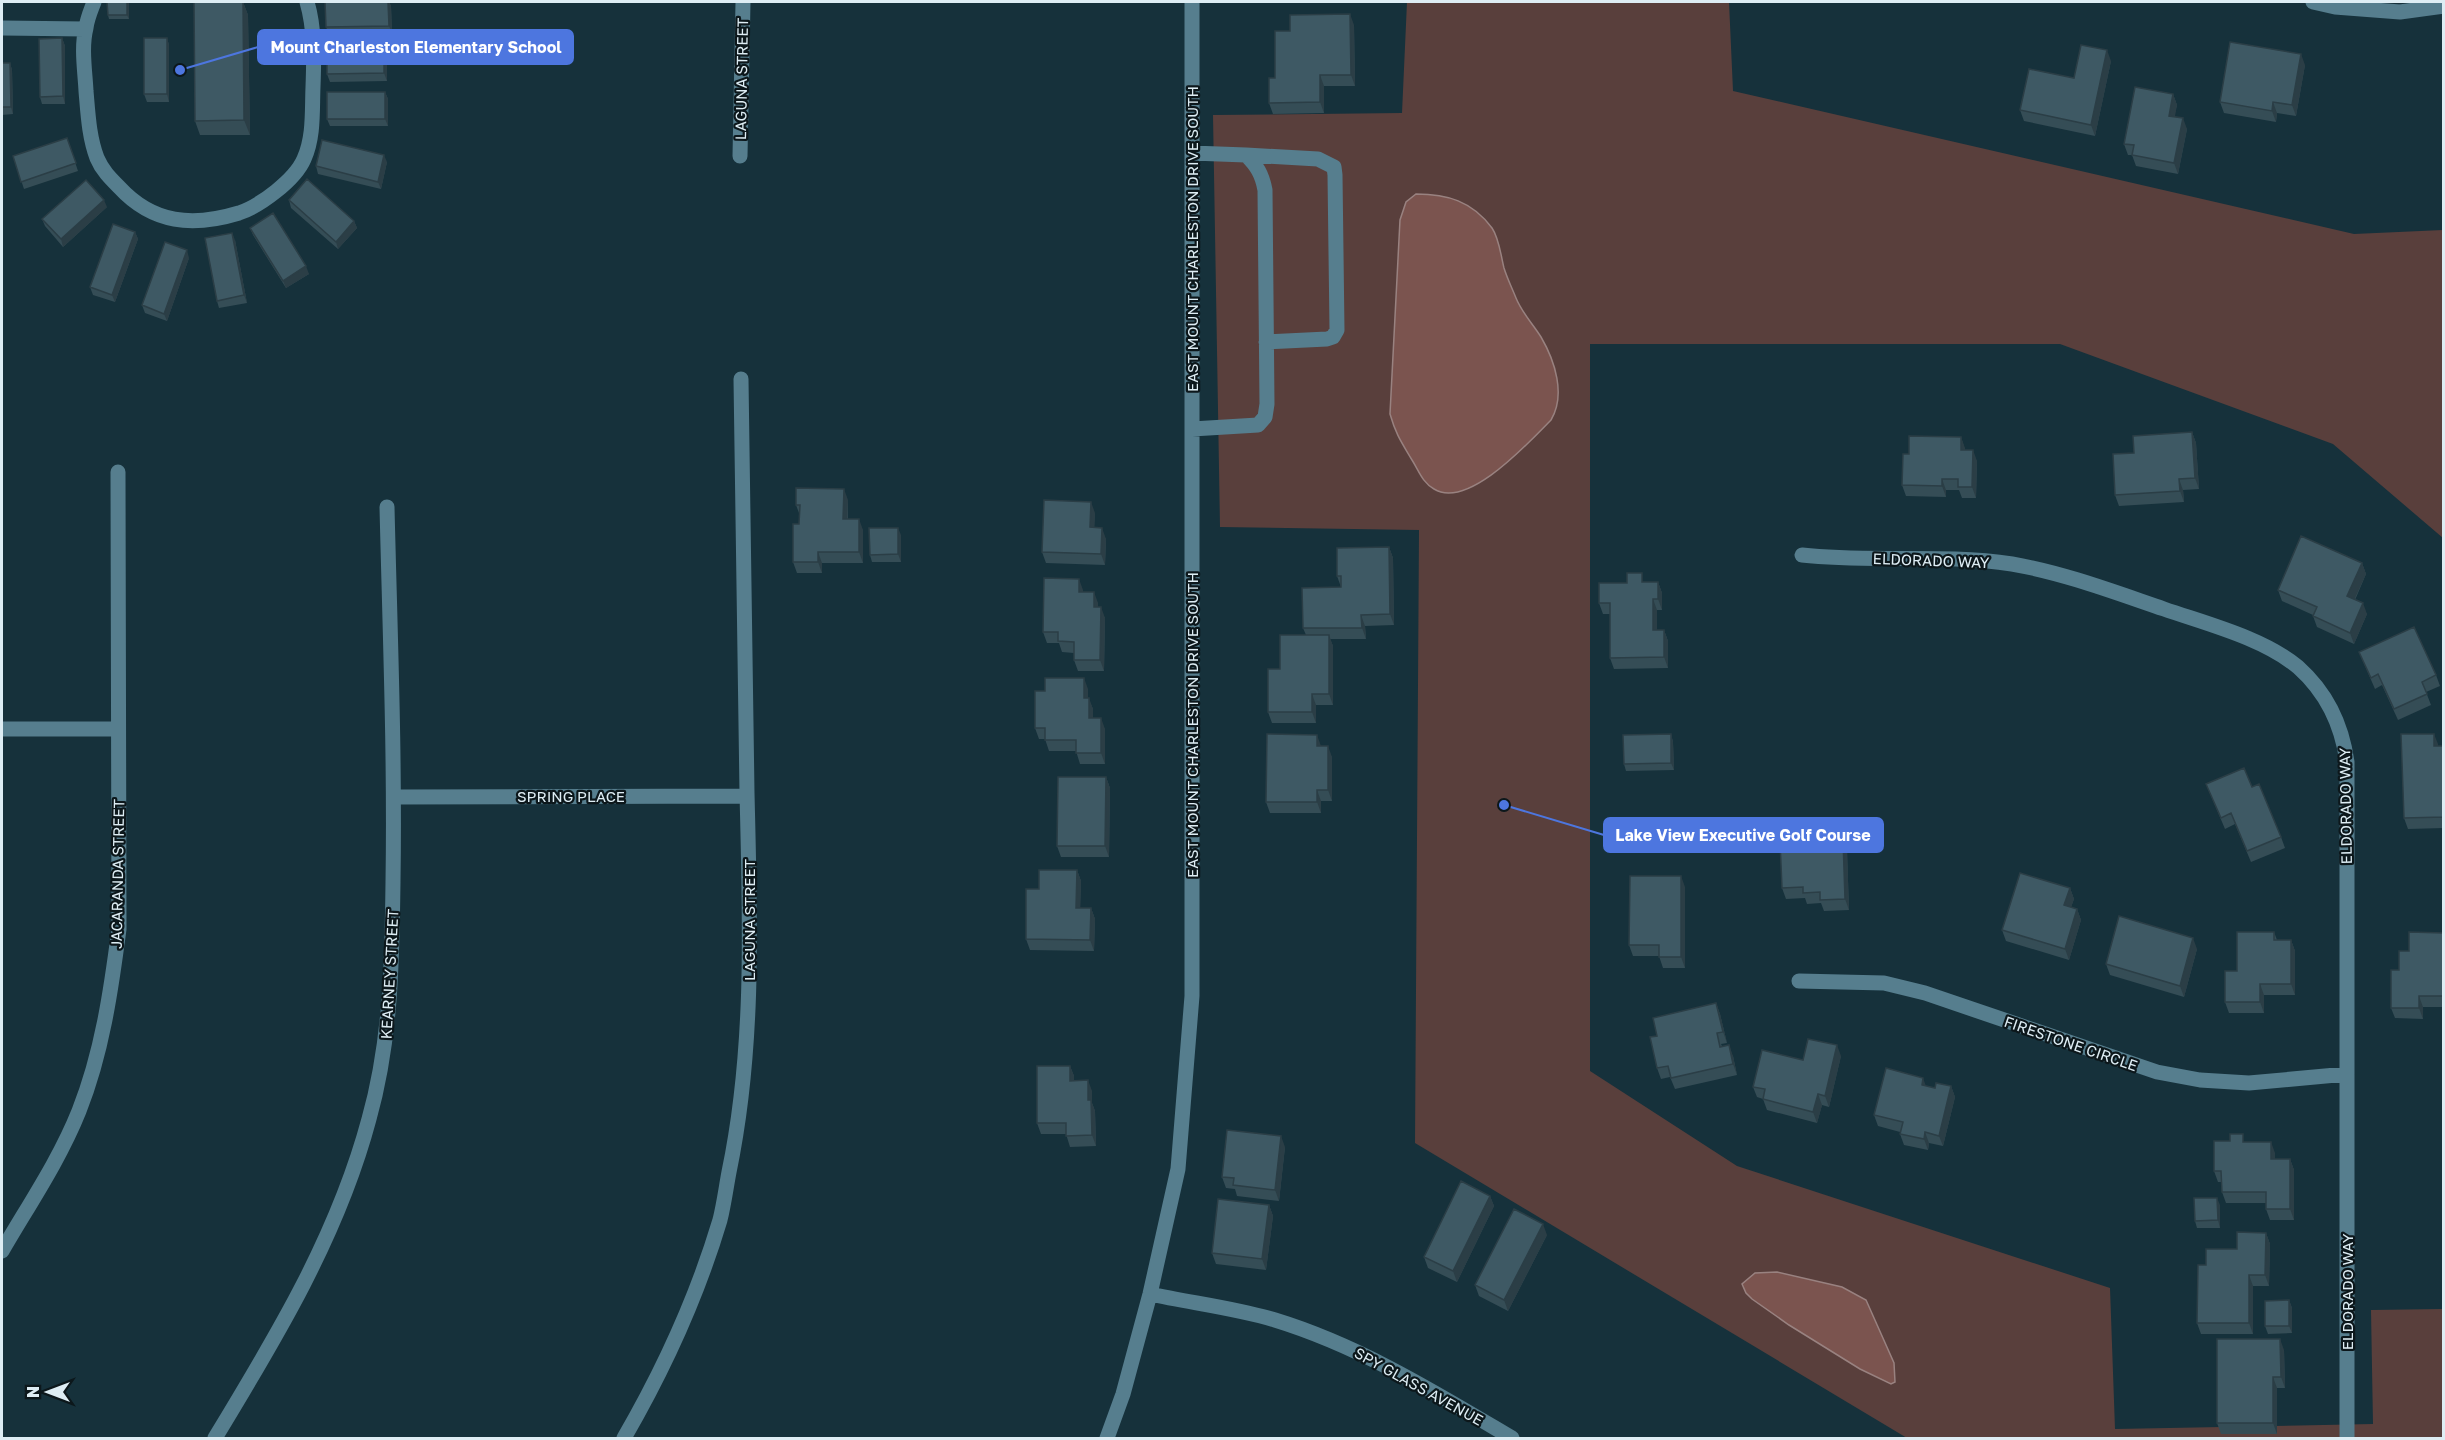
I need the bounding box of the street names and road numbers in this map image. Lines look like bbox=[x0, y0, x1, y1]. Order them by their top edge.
street label: LAGUNA STREET bbox=[731, 18, 751, 140]
street label: EAST MOUNT CHARLESTON DRIVE SOUTH bbox=[1183, 86, 1201, 392]
street label: ELDORADO WAY bbox=[1872, 549, 1990, 571]
street label: EAST MOUNT CHARLESTON DRIVE SOUTH bbox=[1183, 572, 1201, 878]
street label: ELDORADO WAY bbox=[2335, 747, 2355, 864]
street label: SPRING PLACE bbox=[517, 787, 625, 805]
street label: JACARANDA STREET bbox=[107, 799, 127, 949]
street label: LAGUNA STREET bbox=[740, 859, 758, 981]
street label: KEARNEY STREET bbox=[377, 908, 401, 1040]
street label: FIRESTONE CIRCLE bbox=[2002, 1012, 2140, 1074]
street label: ELDORADO WAY bbox=[2338, 1233, 2356, 1350]
street label: SPY GLASS AVENUE bbox=[1351, 1343, 1487, 1429]

